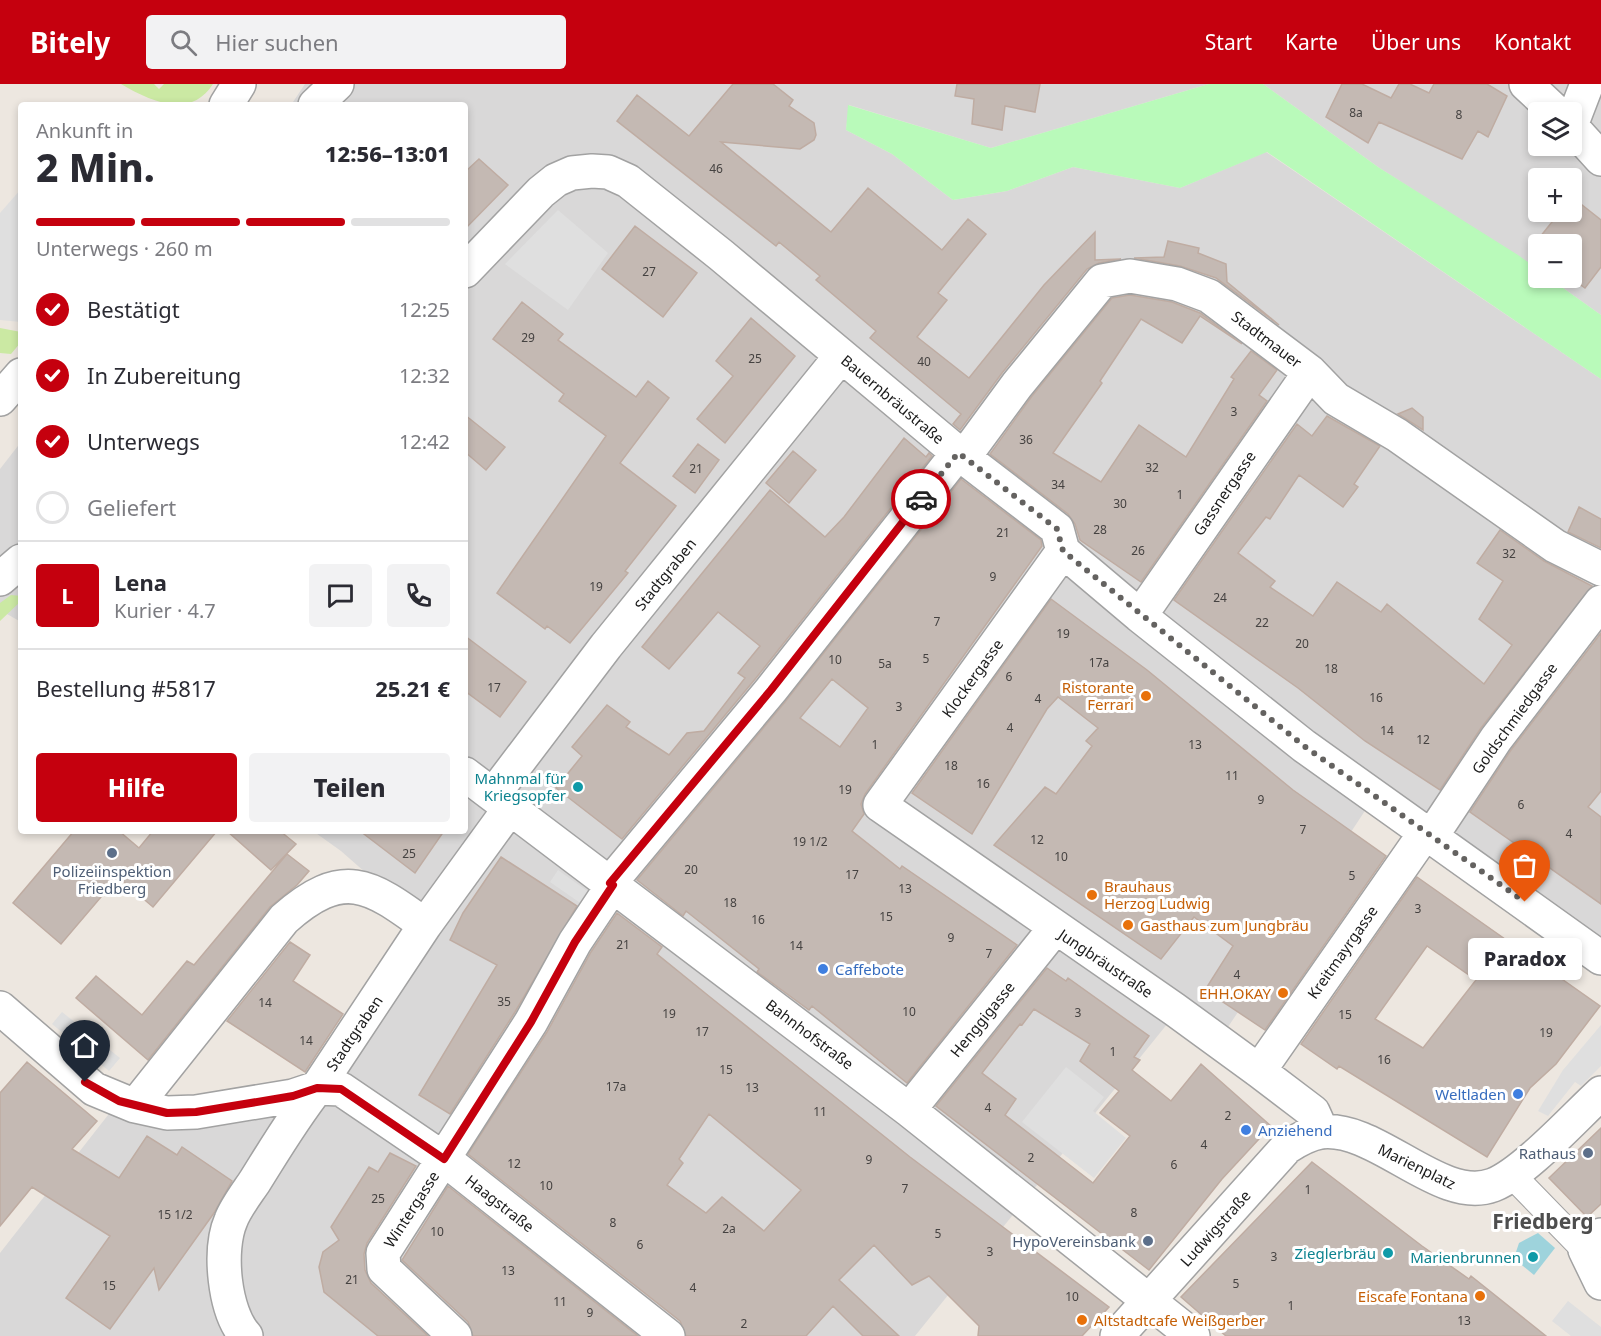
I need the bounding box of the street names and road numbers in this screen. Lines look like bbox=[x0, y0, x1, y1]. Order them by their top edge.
street label: Stadtmauer bbox=[1228, 306, 1306, 372]
street label: Bauernbräustraße bbox=[837, 350, 949, 448]
street label: Gassnergasse bbox=[1188, 447, 1260, 539]
street label: Stadtgraben bbox=[630, 534, 700, 614]
street label: Klockergasse bbox=[937, 635, 1007, 721]
street label: Goldschmiedgasse bbox=[1467, 658, 1561, 778]
street label: Kreitmayrgasse bbox=[1302, 901, 1382, 1003]
street label: Jungbräustraße bbox=[1053, 923, 1157, 1002]
street label: Henggigasse bbox=[945, 977, 1019, 1061]
street label: Stadtgraben bbox=[321, 991, 387, 1075]
street label: Bahnhofstraße bbox=[762, 994, 858, 1074]
street label: Marienplatz bbox=[1375, 1139, 1459, 1193]
street label: Wintergasse bbox=[379, 1167, 443, 1251]
street label: Haagstraße bbox=[462, 1170, 538, 1236]
street label: Ludwigstraße bbox=[1175, 1186, 1255, 1270]

